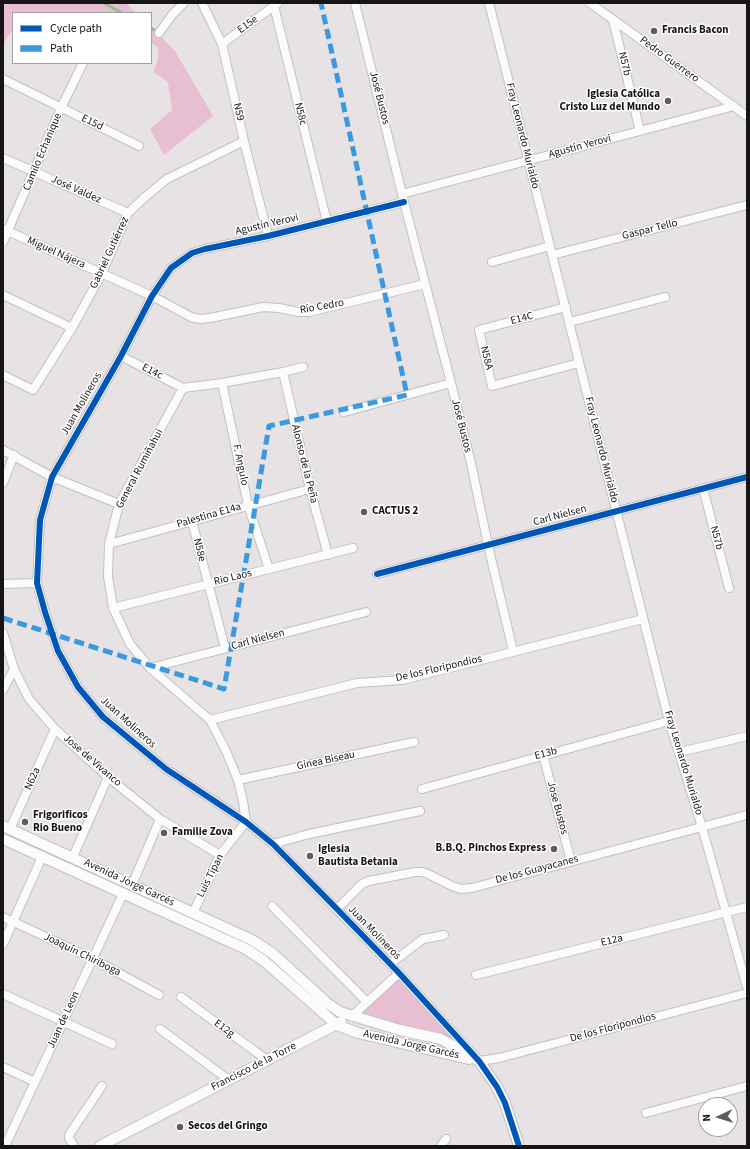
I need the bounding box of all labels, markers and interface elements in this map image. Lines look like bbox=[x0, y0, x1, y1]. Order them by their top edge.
legend bbox=[12, 12, 152, 64]
street label: E15e bbox=[235, 13, 261, 37]
text: Cycle path bbox=[50, 20, 102, 37]
place label: Francis Bacon bbox=[662, 24, 729, 38]
marker: Francis Bacon bbox=[649, 26, 659, 36]
street label: Pedro Guerrero bbox=[637, 34, 701, 86]
text: Path bbox=[50, 40, 73, 57]
street label: N57b bbox=[615, 51, 633, 77]
street label: José Bustos bbox=[366, 70, 392, 126]
street label: Fray Leonardo Murialdo bbox=[502, 82, 542, 190]
place label: Iglesia Católica Cristo Luz del Mundo bbox=[559, 88, 660, 114]
marker: Iglesia Católica Cristo Luz del Mundo bbox=[663, 96, 673, 106]
street label: N58c bbox=[291, 101, 309, 127]
street label: N59 bbox=[230, 102, 246, 122]
street label: Camilo Echanique bbox=[21, 111, 65, 193]
street label: E15d bbox=[79, 112, 105, 134]
street label: Agustín Yerovi bbox=[547, 132, 613, 162]
street label: José Valdez bbox=[49, 173, 103, 207]
street label: Agustín Yerovi bbox=[234, 211, 300, 239]
street label: Gabriel Gutiérrez bbox=[88, 215, 132, 291]
street label: Gaspar Tello bbox=[621, 217, 679, 243]
street label: Miguel Nájera bbox=[25, 234, 87, 272]
street label: Río Cedro bbox=[299, 297, 345, 317]
street label: E14C bbox=[509, 310, 535, 328]
street label: N58A bbox=[477, 345, 495, 371]
street label: E14c bbox=[139, 361, 165, 383]
street label: Juan Molineros bbox=[59, 370, 105, 438]
street label: Fray Leonardo Murialdo bbox=[581, 396, 621, 504]
street label: José Bustos bbox=[448, 398, 474, 454]
street label: Alonso de la Peña bbox=[288, 423, 320, 505]
street label: General Rumiñahui bbox=[113, 427, 167, 511]
street label: F. Angulo bbox=[229, 443, 251, 487]
street label: Palestina E14a bbox=[175, 501, 243, 531]
street label: Carl Nielsen bbox=[532, 503, 588, 529]
place label: CACTUS 2 bbox=[372, 505, 418, 519]
marker: CACTUS 2 bbox=[359, 507, 369, 517]
street label: N57b bbox=[707, 525, 725, 551]
street label: N58e bbox=[190, 537, 208, 563]
street label: Rio Laos bbox=[213, 567, 253, 589]
street label: Carl Nielsen bbox=[230, 627, 286, 653]
street label: De los Floripondios bbox=[395, 653, 483, 685]
street label: Juan Molineros bbox=[97, 695, 159, 751]
street label: Fray Leonardo Murialdo bbox=[661, 709, 705, 817]
street label: Jose de Vivanco bbox=[60, 732, 124, 790]
street label: E13b bbox=[533, 745, 559, 763]
street label: Ginea Biseau bbox=[296, 748, 356, 774]
street label: N62a bbox=[22, 766, 44, 792]
street label: Jose Bustos bbox=[544, 780, 570, 836]
place label: Frigorificos Rio Bueno bbox=[33, 809, 88, 835]
marker: Frigorificos Rio Bueno bbox=[20, 817, 30, 827]
place label: Familie Zova bbox=[172, 826, 233, 840]
marker: Familie Zova bbox=[159, 828, 169, 838]
place label: B.B.Q. Pinchos Express bbox=[435, 842, 546, 856]
place label: Iglesia Bautista Betania bbox=[318, 843, 398, 869]
marker: B.B.Q. Pinchos Express bbox=[549, 844, 559, 854]
marker: Iglesia Bautista Betania bbox=[305, 851, 315, 861]
street label: Luis Tipan bbox=[194, 852, 228, 900]
street label: De los Guayacanes bbox=[494, 853, 580, 887]
street label: Avenida Jorge Garcés bbox=[82, 856, 176, 910]
street label: Juan Molineros bbox=[345, 903, 403, 963]
street label: Joaquín Chiriboga bbox=[41, 931, 123, 979]
street label: E12a bbox=[600, 932, 624, 950]
street label: Juan de Leon bbox=[45, 989, 83, 1051]
street label: De los Floripondios bbox=[569, 1010, 657, 1046]
street label: E12g bbox=[211, 1017, 237, 1041]
street label: Avenida Jorge Garcés bbox=[362, 1028, 460, 1062]
street label: Francisco de la Torre bbox=[209, 1040, 299, 1094]
north arrow bbox=[698, 1097, 738, 1137]
text: N bbox=[699, 1114, 714, 1122]
place label: Secos del Gringo bbox=[188, 1120, 268, 1134]
marker: Secos del Gringo bbox=[175, 1122, 185, 1132]

